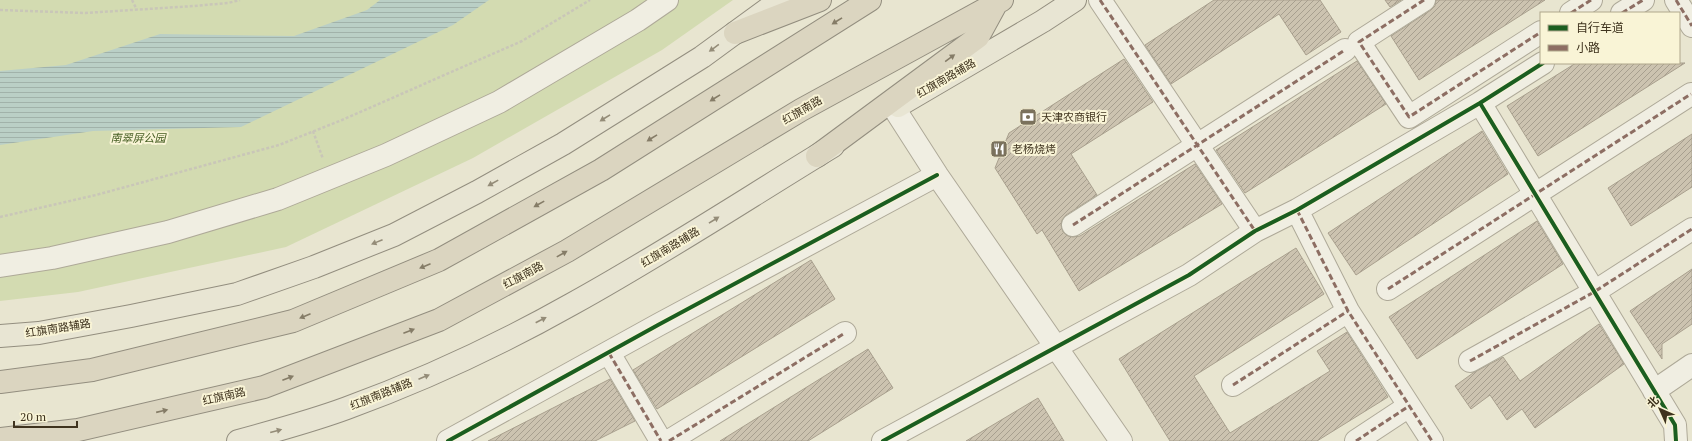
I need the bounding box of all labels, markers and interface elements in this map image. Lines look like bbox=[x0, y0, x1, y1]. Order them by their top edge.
legend bbox=[1540, 12, 1680, 64]
one-way arrow bbox=[832, 17, 842, 25]
text: 自行车道 bbox=[1576, 20, 1624, 35]
text: 小路 bbox=[1576, 40, 1600, 55]
one-way arrow bbox=[709, 43, 720, 52]
one-way arrow bbox=[945, 54, 955, 62]
street label: 红旗南路辅路 bbox=[914, 55, 978, 101]
street label: 红旗南路 bbox=[779, 93, 825, 127]
one-way arrow bbox=[710, 94, 720, 102]
bank icon: 天津农商银行 bbox=[1018, 107, 1038, 127]
place label: 天津农商银行 bbox=[1041, 110, 1107, 124]
one-way arrow bbox=[599, 114, 611, 121]
park label: 南翠屏公园 bbox=[111, 131, 167, 145]
one-way arrow bbox=[646, 134, 657, 142]
restaurant icon: 老杨烧烤 bbox=[989, 139, 1009, 159]
place label: 老杨烧烤 bbox=[1012, 142, 1056, 156]
one-way arrow bbox=[487, 180, 498, 187]
one-way arrow bbox=[534, 201, 545, 207]
one-way arrow bbox=[709, 217, 720, 224]
street label: 红旗南路辅路 bbox=[638, 224, 702, 270]
one-way arrow bbox=[370, 239, 382, 245]
one-way arrow bbox=[557, 250, 568, 257]
street label: 红旗南路 bbox=[500, 258, 546, 292]
one-way arrow bbox=[420, 263, 431, 269]
one-way arrow bbox=[300, 313, 311, 319]
street label: 红旗南路辅路 bbox=[24, 316, 92, 340]
one-way arrow bbox=[536, 317, 547, 324]
one-way arrow bbox=[404, 328, 416, 334]
one-way arrow bbox=[419, 373, 431, 379]
one-way arrow bbox=[282, 374, 294, 380]
street label: 红旗南路辅路 bbox=[348, 375, 414, 413]
street label: 红旗南路 bbox=[201, 384, 247, 408]
north arrow bbox=[1640, 389, 1680, 429]
text: 北 bbox=[1644, 393, 1662, 411]
scale bar bbox=[14, 403, 77, 429]
one-way arrow bbox=[156, 407, 168, 413]
text: 20 m bbox=[20, 409, 47, 424]
one-way arrow bbox=[270, 428, 282, 434]

